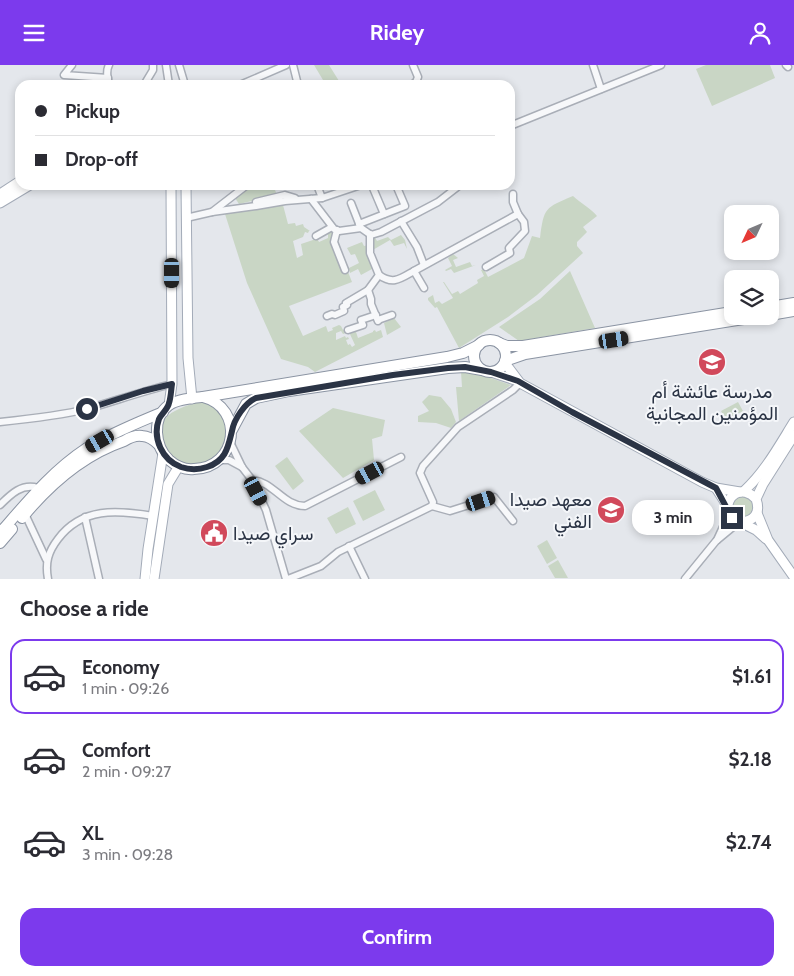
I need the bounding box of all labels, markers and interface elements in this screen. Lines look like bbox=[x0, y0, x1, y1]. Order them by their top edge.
icon: menu bbox=[20, 19, 48, 47]
text: Ridey bbox=[370, 19, 424, 46]
icon: person bbox=[746, 19, 774, 47]
text: Pickup bbox=[65, 100, 120, 123]
text: Drop-off bbox=[65, 148, 138, 171]
north arrow bbox=[724, 205, 779, 260]
map controls bbox=[724, 205, 779, 325]
car bbox=[164, 258, 179, 288]
button: layers bbox=[724, 270, 779, 325]
car bbox=[598, 330, 629, 350]
school or university icon: مدرسة عائشة أم المؤمنين المجانية bbox=[697, 347, 727, 377]
place label: مدرسة عائشة أم المؤمنين المجانية bbox=[646, 380, 778, 425]
route start bbox=[76, 398, 98, 420]
car bbox=[83, 427, 116, 455]
car bbox=[353, 459, 386, 487]
car bbox=[242, 474, 269, 508]
place label: معهد صيدا الفني bbox=[510, 488, 592, 537]
car bbox=[464, 489, 497, 513]
school or university icon: معهد صيدا الفني bbox=[596, 495, 626, 525]
callout: 3 min bbox=[632, 501, 714, 535]
route end bbox=[721, 507, 743, 529]
text: 3 min bbox=[654, 508, 692, 527]
public building icon: سراي صيدا bbox=[199, 518, 229, 548]
place label: سراي صيدا bbox=[233, 522, 313, 549]
text: Choose a ride bbox=[20, 595, 149, 622]
icon: car bbox=[22, 654, 67, 699]
text: Economy bbox=[82, 656, 160, 679]
text: $1.61 bbox=[732, 665, 772, 688]
text: 1 min · 09:26 bbox=[82, 679, 169, 698]
icon: car bbox=[22, 737, 67, 782]
text: Comfort bbox=[82, 739, 151, 762]
text: $2.18 bbox=[729, 748, 772, 771]
text: 2 min · 09:27 bbox=[82, 762, 171, 781]
icon: car bbox=[22, 820, 67, 865]
text: XL bbox=[82, 822, 103, 845]
text: $2.74 bbox=[726, 831, 772, 854]
text: 3 min · 09:28 bbox=[82, 845, 173, 864]
button: Confirm bbox=[20, 908, 774, 966]

